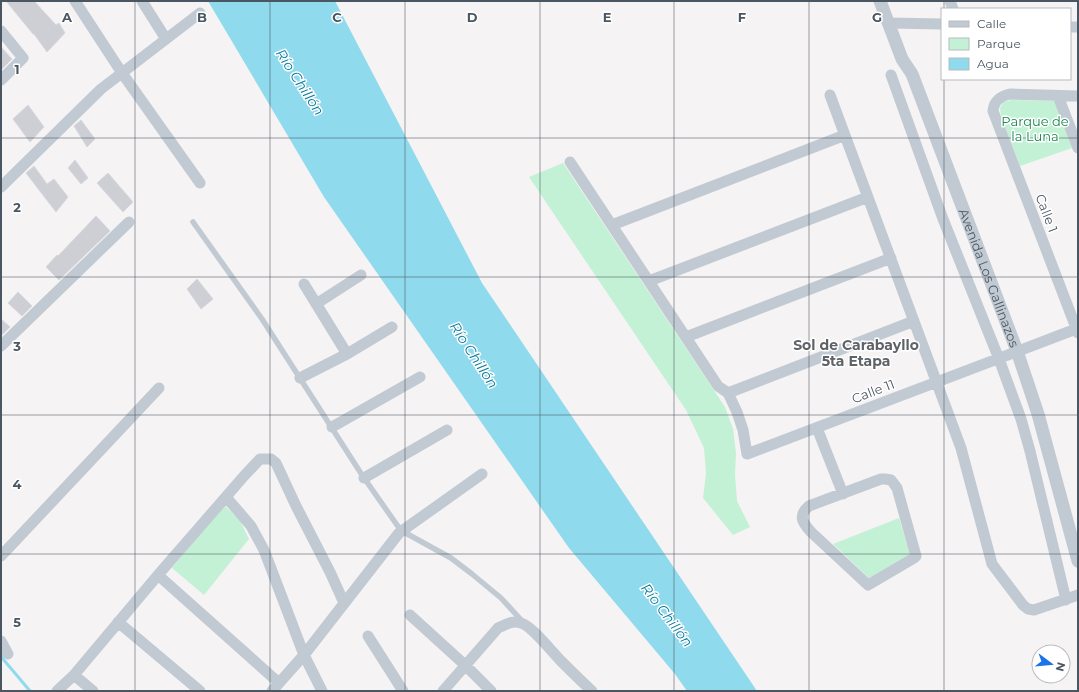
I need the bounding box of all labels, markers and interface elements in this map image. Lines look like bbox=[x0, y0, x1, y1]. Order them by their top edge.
legend bbox=[941, 8, 1071, 80]
text: A bbox=[61, 9, 73, 25]
text: B bbox=[197, 9, 207, 25]
text: C bbox=[332, 9, 342, 25]
text: D bbox=[467, 9, 478, 25]
text: E bbox=[603, 9, 612, 25]
text: F bbox=[738, 9, 746, 25]
text: G bbox=[872, 9, 882, 25]
text: Calle bbox=[977, 16, 1006, 31]
text: Parque bbox=[977, 36, 1021, 51]
water label: Río Chillón bbox=[272, 45, 328, 119]
text: Agua bbox=[977, 56, 1009, 71]
text: 1 bbox=[14, 61, 20, 77]
park label: Parque de la Luna bbox=[1001, 113, 1069, 144]
street label: Calle 1 bbox=[1032, 192, 1062, 234]
text: 2 bbox=[13, 199, 21, 215]
street label: Avenida Los Gallinazos bbox=[956, 206, 1023, 349]
water label: Río Chillón bbox=[446, 318, 502, 392]
district label: Sol de Carabayllo 5ta Etapa bbox=[793, 336, 919, 370]
text: 3 bbox=[12, 338, 21, 354]
street label: Calle 11 bbox=[849, 376, 897, 406]
text: 4 bbox=[13, 476, 22, 492]
water label: Río Chillón bbox=[637, 579, 697, 651]
text: 5 bbox=[13, 614, 21, 630]
north arrow bbox=[1031, 644, 1071, 684]
text: N bbox=[1053, 661, 1069, 673]

